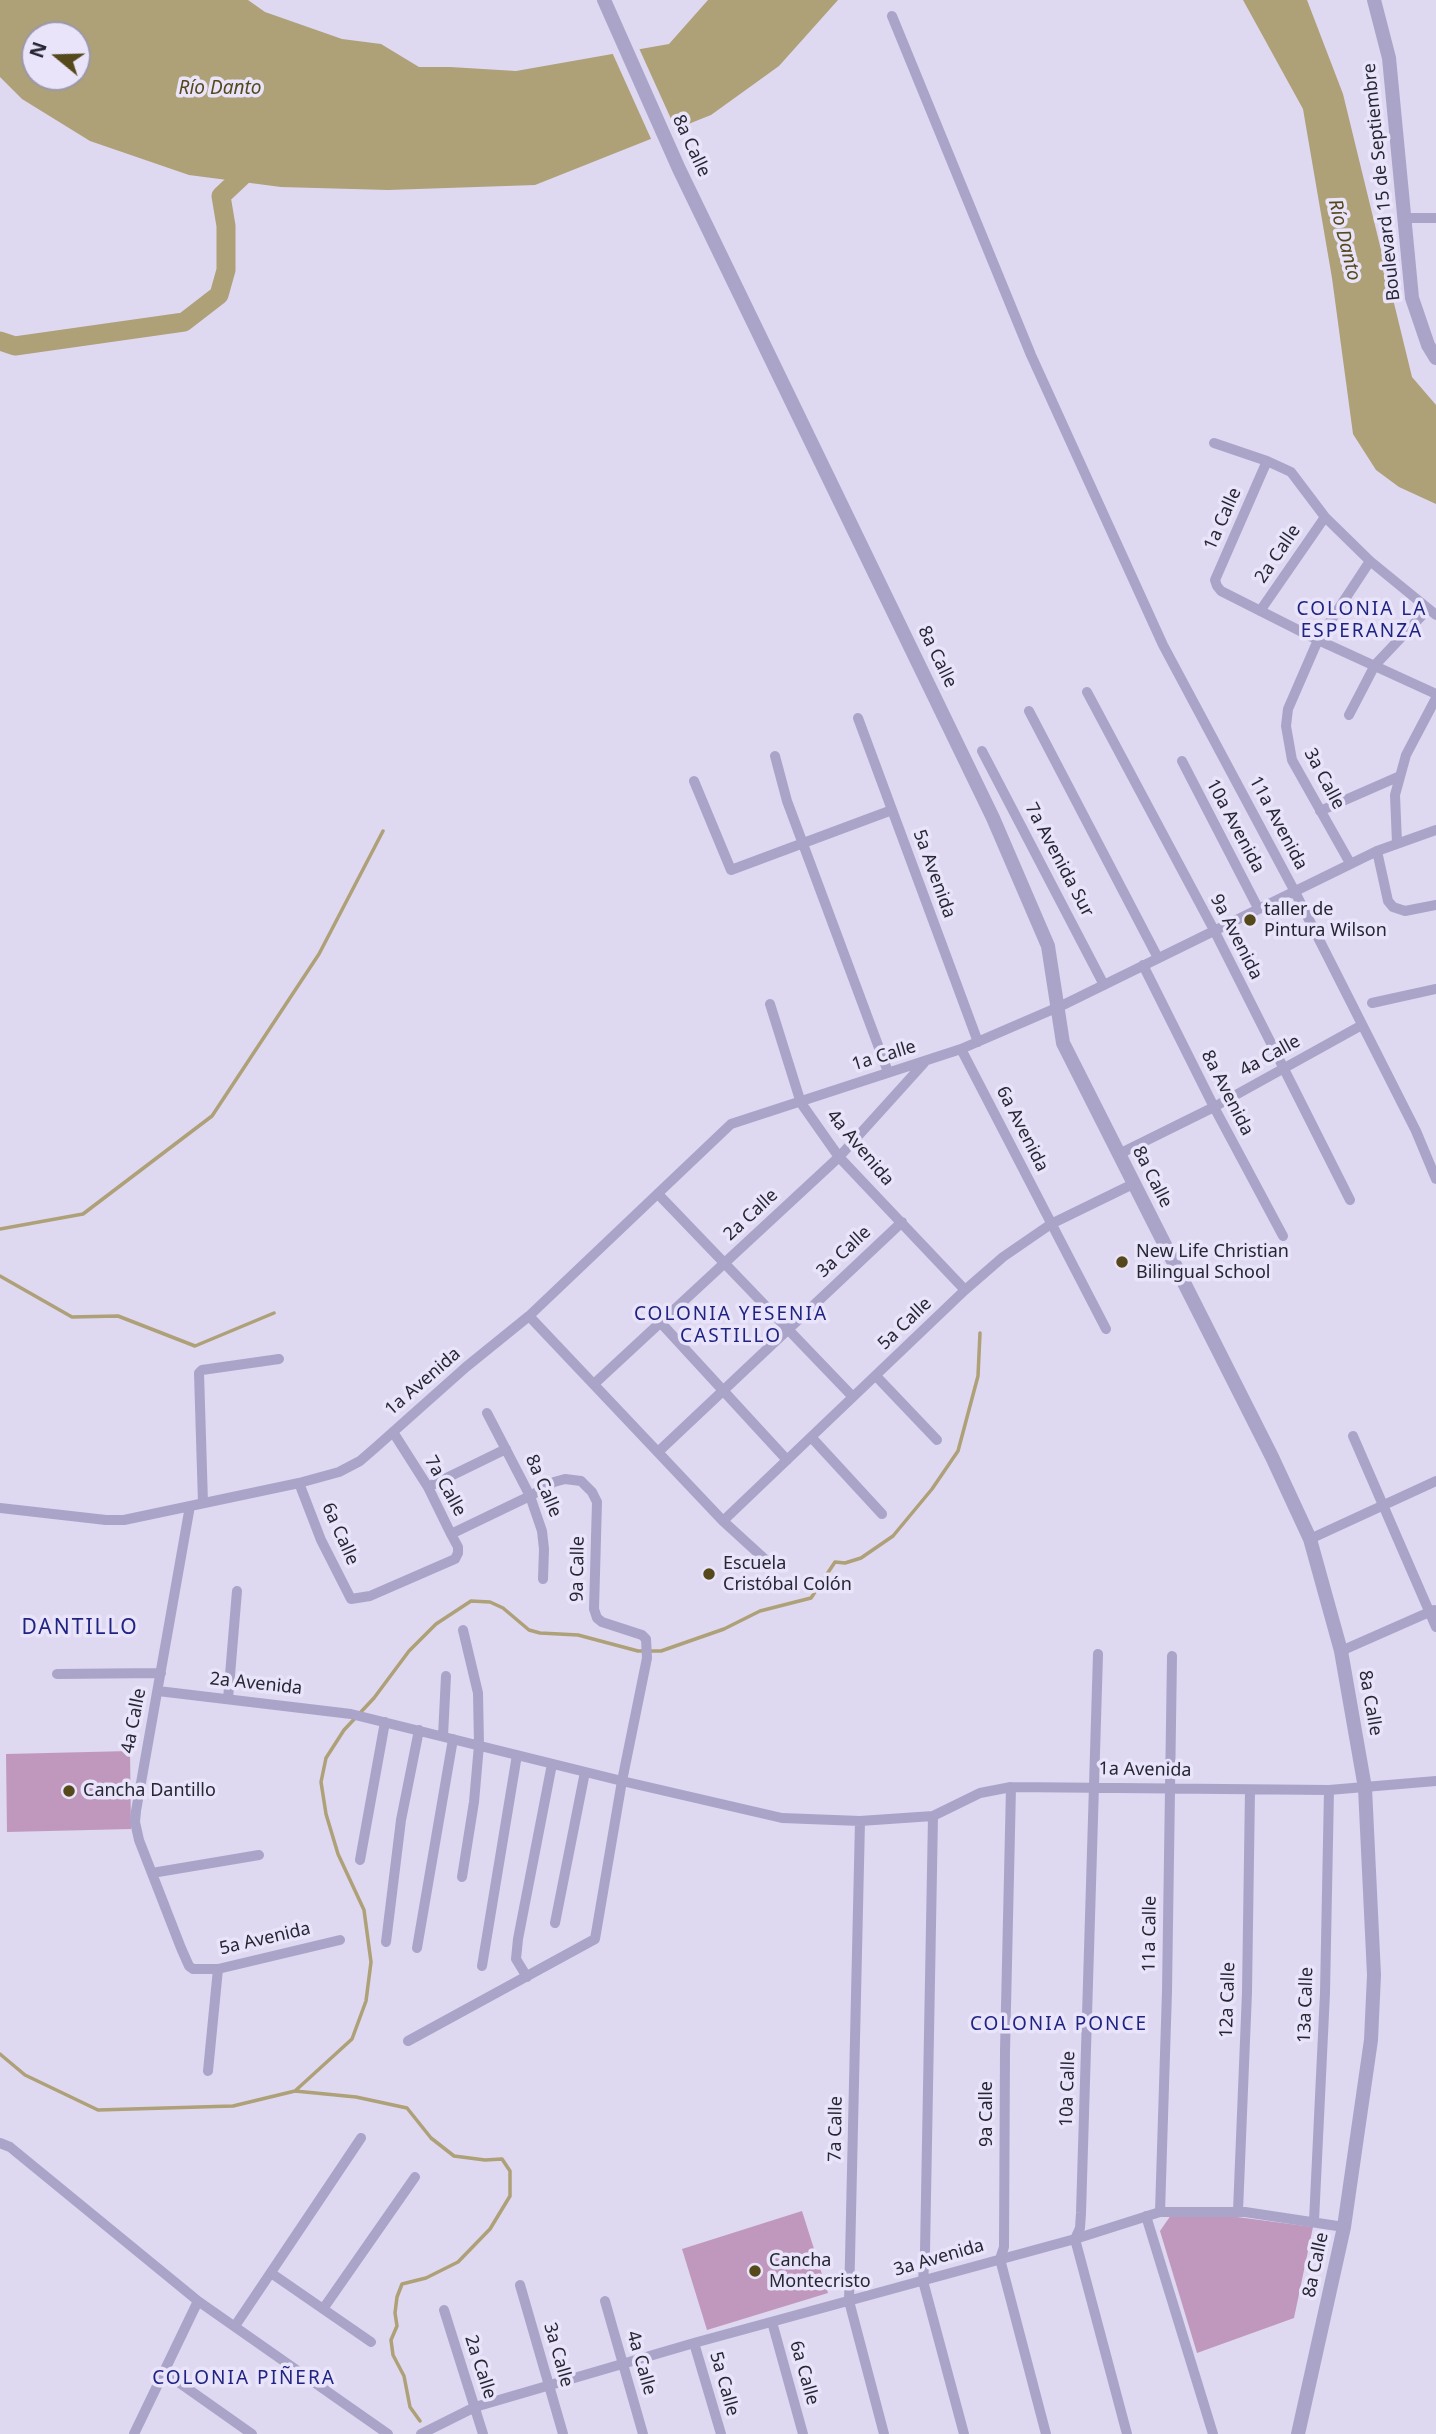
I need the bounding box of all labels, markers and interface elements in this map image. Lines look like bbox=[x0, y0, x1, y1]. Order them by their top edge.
north arrow bbox=[21, 21, 91, 91]
text: N bbox=[23, 38, 53, 61]
street label: Boulevard 15 de Septiembre bbox=[1359, 62, 1405, 302]
water label: Río Danto bbox=[179, 78, 261, 100]
street label: 8a Calle bbox=[667, 112, 715, 180]
water label: Río Danto bbox=[1323, 197, 1365, 283]
street label: 1a Calle bbox=[1200, 484, 1246, 554]
street label: 2a Calle bbox=[1251, 521, 1305, 587]
district label: COLONIA LA ESPERANZA bbox=[1298, 599, 1426, 643]
street label: 8a Calle bbox=[913, 623, 961, 691]
street label: 3a Calle bbox=[1299, 745, 1349, 813]
street label: 11a Avenida bbox=[1244, 772, 1312, 874]
street label: 10a Avenida bbox=[1201, 775, 1269, 877]
street label: 7a Avenida Sur bbox=[1020, 799, 1098, 921]
street label: 5a Avenida bbox=[908, 827, 960, 921]
street label: 9a Avenida bbox=[1205, 891, 1267, 983]
place label: taller de Pintura Wilson bbox=[1264, 899, 1387, 942]
marker: taller de Pintura Wilson bbox=[1242, 912, 1258, 928]
street label: 4a Calle bbox=[1236, 1031, 1304, 1081]
street label: 1a Calle bbox=[849, 1036, 919, 1076]
street label: 8a Avenida bbox=[1196, 1047, 1258, 1139]
street label: 6a Avenida bbox=[991, 1083, 1053, 1175]
street label: 4a Avenida bbox=[822, 1106, 898, 1190]
street label: 8a Calle bbox=[1127, 1143, 1177, 1211]
street label: 2a Calle bbox=[720, 1185, 782, 1245]
street label: 3a Calle bbox=[813, 1222, 875, 1282]
place label: New Life Christian Bilingual School bbox=[1136, 1241, 1289, 1284]
marker: New Life Christian Bilingual School bbox=[1114, 1254, 1130, 1270]
street label: 5a Calle bbox=[874, 1293, 936, 1355]
district label: COLONIA YESENIA CASTILLO bbox=[636, 1304, 826, 1348]
street label: 1a Avenida bbox=[381, 1343, 465, 1421]
street label: 8a Calle bbox=[520, 1451, 566, 1521]
street label: 7a Calle bbox=[420, 1452, 470, 1520]
street label: 6a Calle bbox=[317, 1499, 363, 1569]
street label: 9a Calle bbox=[567, 1536, 589, 1602]
place label: Escuela Cristóbal Colón bbox=[723, 1553, 852, 1596]
marker: Escuela Cristóbal Colón bbox=[701, 1566, 717, 1582]
district label: DANTILLO bbox=[22, 1615, 138, 1641]
street label: 2a Avenida bbox=[209, 1668, 303, 1700]
street label: 8a Calle bbox=[1354, 1669, 1386, 1737]
street label: 4a Calle bbox=[117, 1687, 151, 1755]
street label: 1a Avenida bbox=[1098, 1758, 1192, 1782]
place label: Cancha Dantillo bbox=[83, 1780, 216, 1802]
marker: Cancha Dantillo bbox=[61, 1783, 77, 1799]
street label: 11a Calle bbox=[1139, 1896, 1161, 1972]
street label: 5a Avenida bbox=[217, 1918, 313, 1960]
street label: 12a Calle bbox=[1216, 1962, 1240, 2038]
street label: 13a Calle bbox=[1294, 1967, 1318, 2043]
district label: COLONIA PONCE bbox=[972, 2014, 1146, 2036]
street label: 10a Calle bbox=[1056, 2051, 1080, 2127]
street label: 9a Calle bbox=[976, 2081, 998, 2147]
street label: 7a Calle bbox=[825, 2096, 847, 2162]
street label: 8a Calle bbox=[1299, 2230, 1333, 2300]
street label: 3a Avenida bbox=[891, 2235, 987, 2281]
place label: Cancha Montecristo bbox=[769, 2250, 871, 2292]
marker: Cancha Montecristo bbox=[747, 2263, 763, 2279]
street label: 3a Calle bbox=[539, 2320, 577, 2390]
street label: 4a Calle bbox=[622, 2328, 660, 2398]
street label: 2a Calle bbox=[460, 2332, 500, 2402]
street label: 6a Calle bbox=[785, 2338, 823, 2408]
street label: 5a Calle bbox=[705, 2349, 743, 2419]
district label: COLONIA PIÑERA bbox=[154, 2368, 334, 2390]

